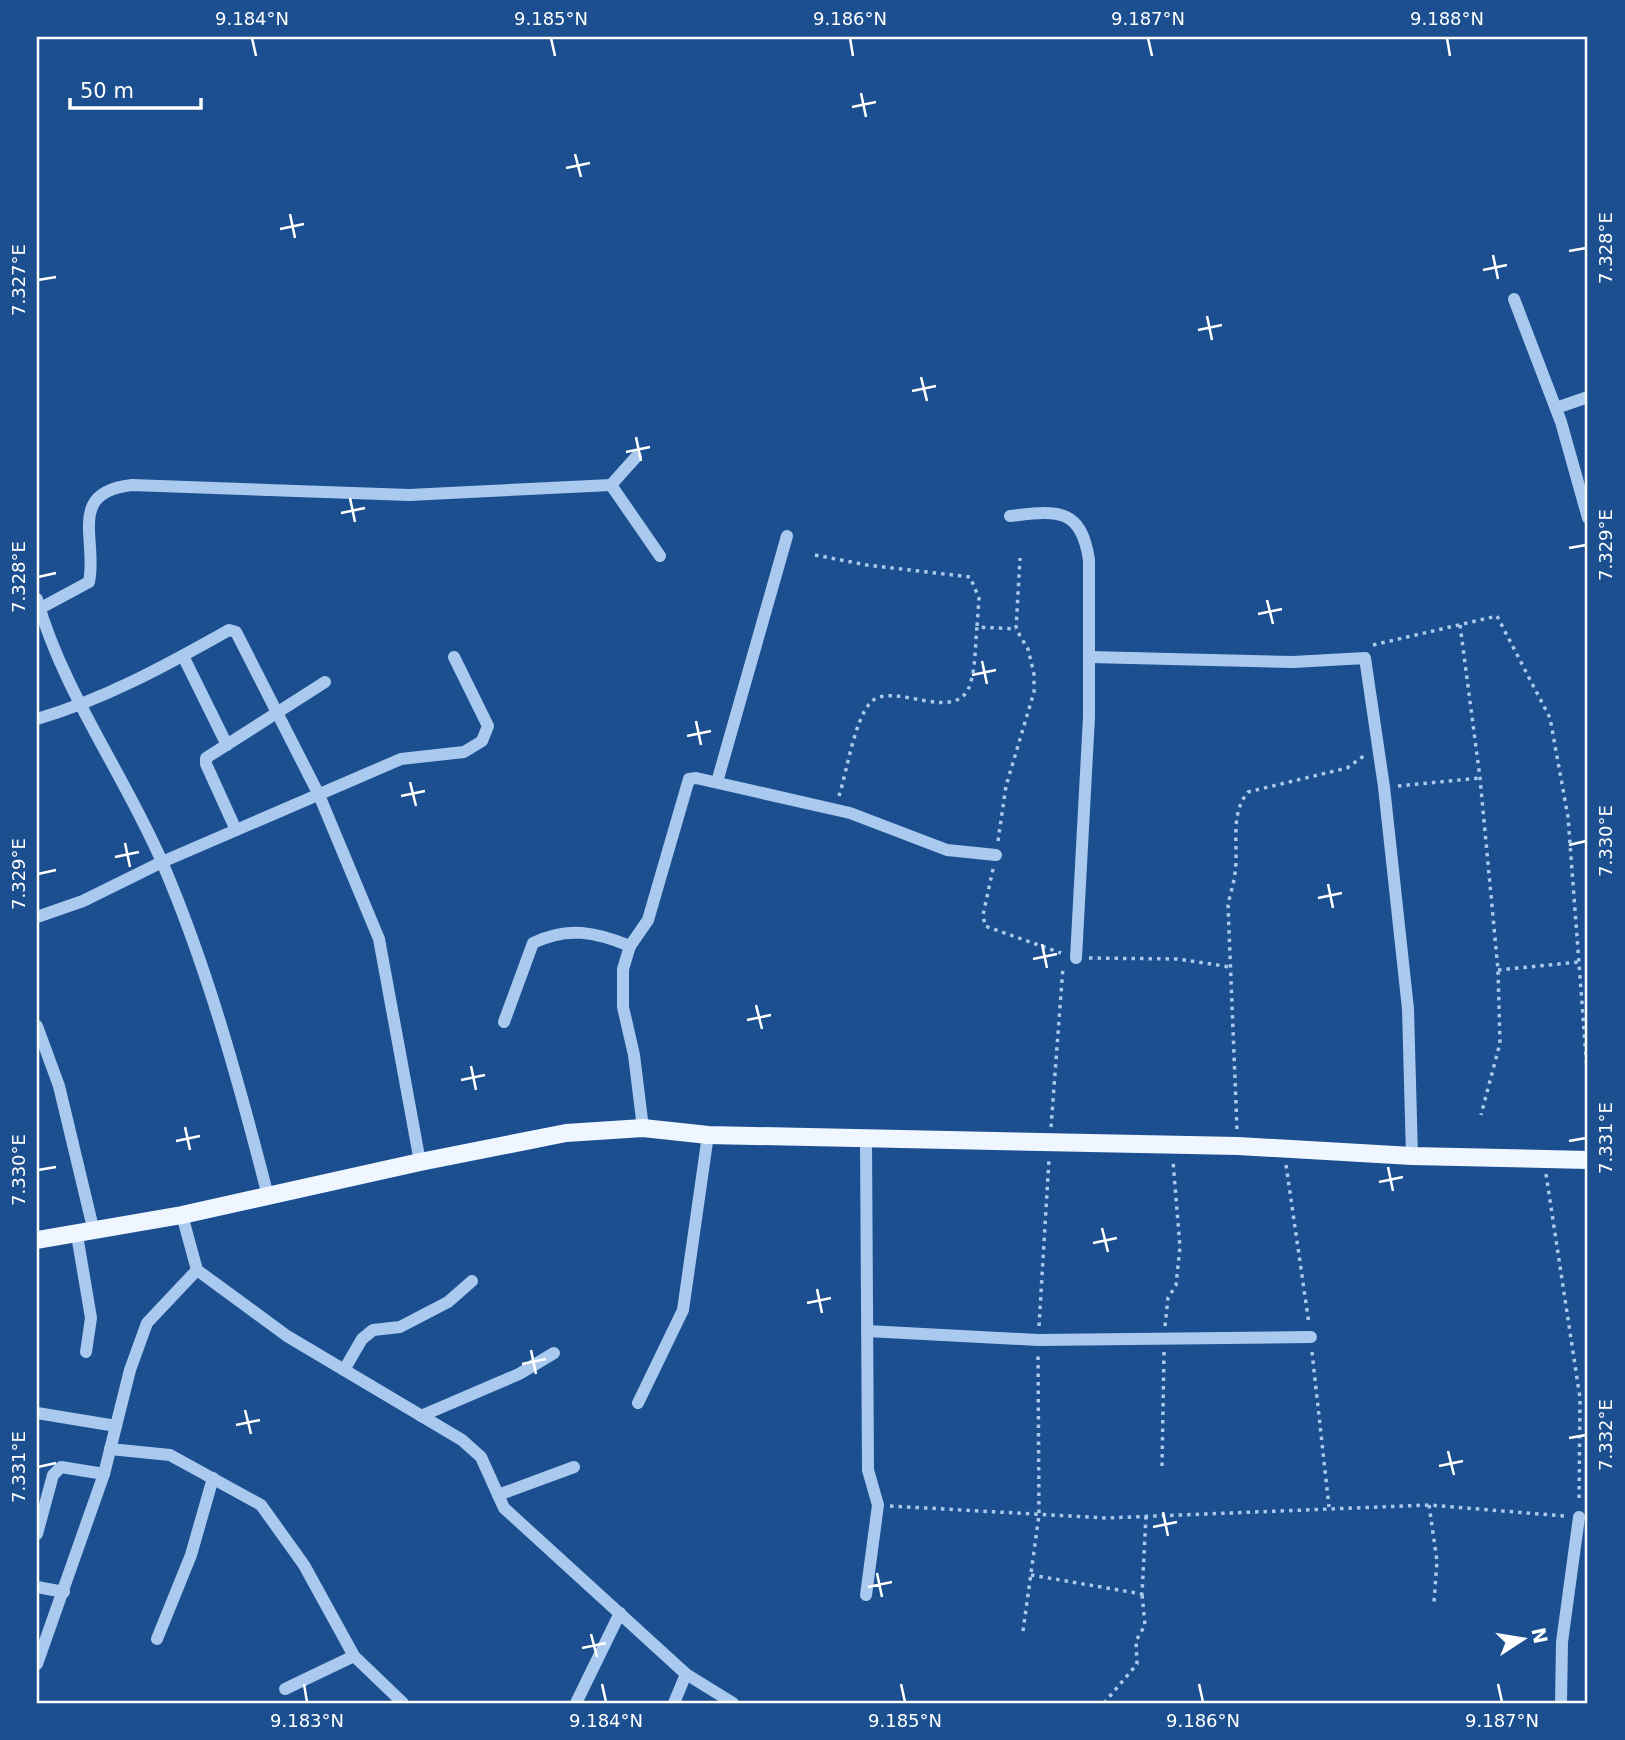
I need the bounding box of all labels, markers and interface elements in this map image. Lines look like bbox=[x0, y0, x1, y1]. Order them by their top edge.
text: 9.184°N bbox=[215, 8, 289, 29]
text: 9.185°N bbox=[514, 8, 588, 29]
text: 9.186°N bbox=[813, 8, 887, 29]
text: 9.187°N bbox=[1111, 8, 1185, 29]
text: 9.188°N bbox=[1410, 8, 1484, 29]
scale bar bbox=[70, 66, 201, 110]
text: 50 m bbox=[80, 79, 134, 103]
text: 7.328°E bbox=[1595, 212, 1616, 284]
text: 7.327°E bbox=[8, 244, 29, 316]
text: 7.329°E bbox=[1595, 509, 1616, 581]
text: 7.328°E bbox=[8, 541, 29, 613]
text: 7.330°E bbox=[1595, 805, 1616, 877]
text: 7.329°E bbox=[8, 838, 29, 910]
text: 7.331°E bbox=[1595, 1102, 1616, 1174]
text: 7.330°E bbox=[8, 1134, 29, 1206]
text: 7.332°E bbox=[1595, 1399, 1616, 1471]
text: 7.331°E bbox=[8, 1431, 29, 1503]
north arrow bbox=[1488, 1604, 1558, 1674]
text: N bbox=[1527, 1625, 1552, 1646]
text: 9.183°N bbox=[270, 1710, 344, 1731]
text: 9.184°N bbox=[569, 1710, 643, 1731]
text: 9.185°N bbox=[868, 1710, 942, 1731]
text: 9.186°N bbox=[1166, 1710, 1240, 1731]
text: 9.187°N bbox=[1465, 1710, 1539, 1731]

